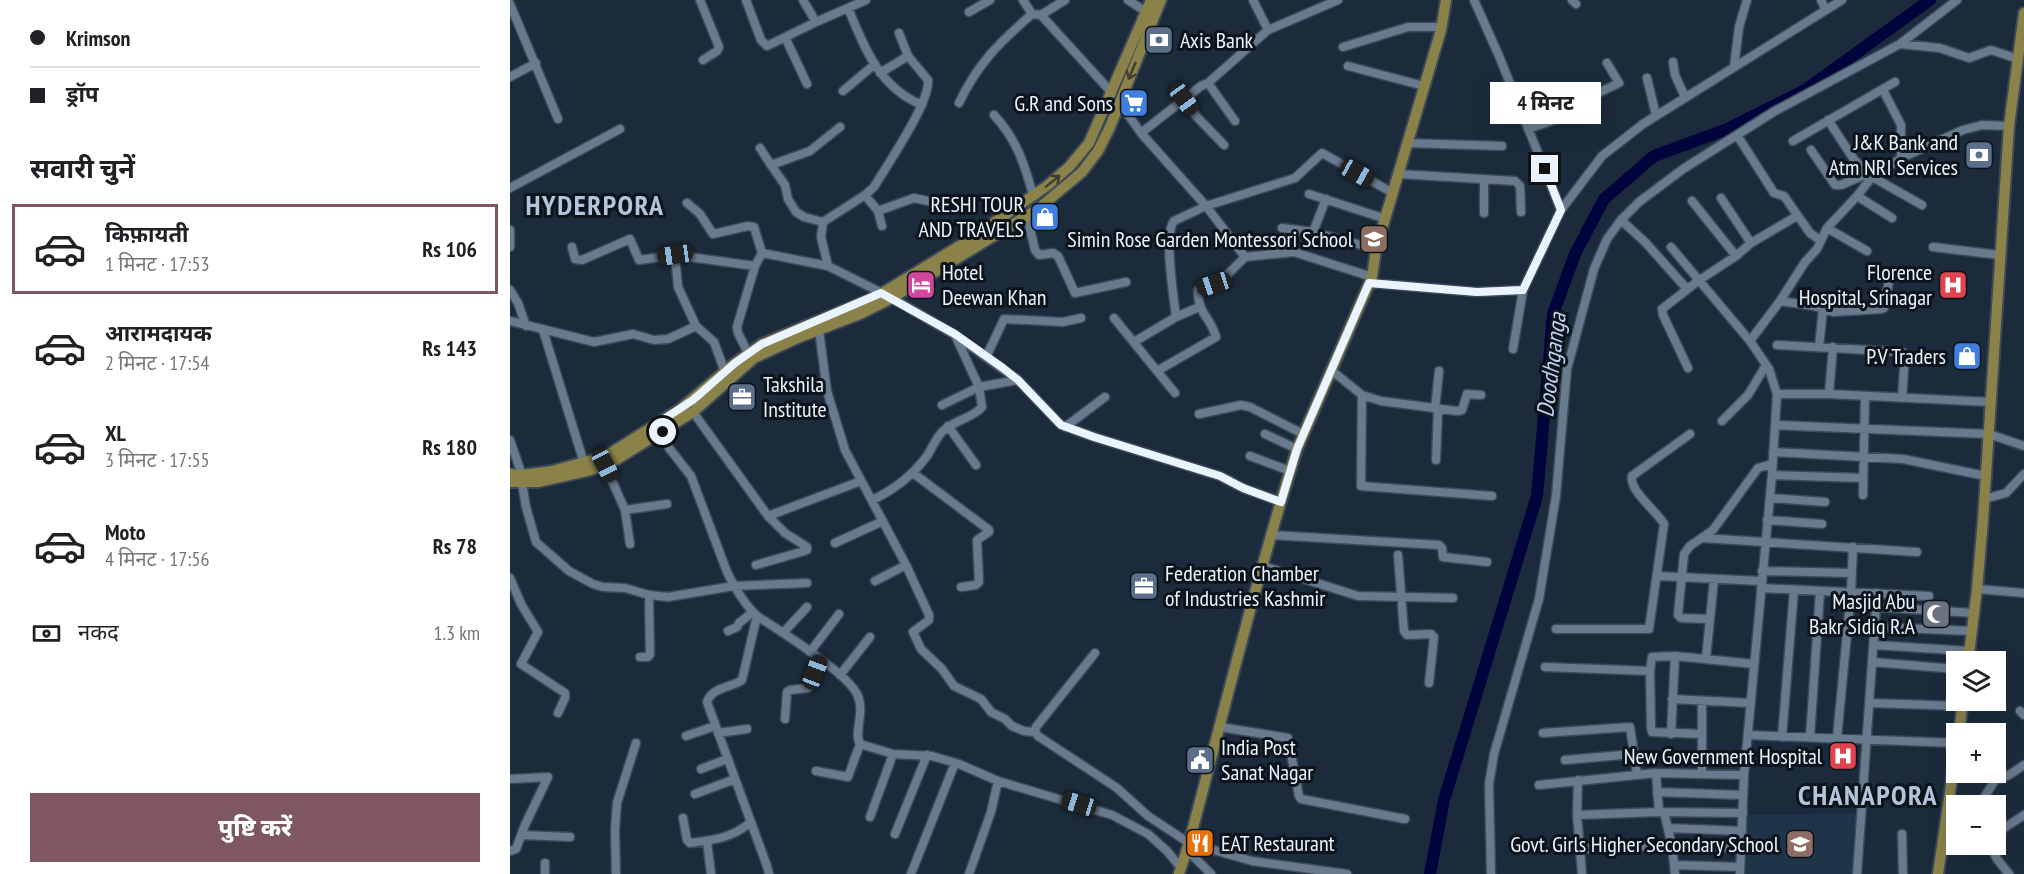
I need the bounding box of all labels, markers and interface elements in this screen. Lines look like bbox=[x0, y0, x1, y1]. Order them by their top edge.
text: Krimson bbox=[66, 24, 130, 52]
bank icon: Axis Bank bbox=[1143, 24, 1175, 56]
place label: Axis Bank bbox=[1180, 26, 1254, 54]
one-way arrow bbox=[1126, 61, 1137, 79]
car bbox=[1166, 79, 1202, 119]
text: ड्रॉप bbox=[66, 80, 99, 108]
callout: 4 मिनट bbox=[1490, 82, 1600, 124]
supermarket icon: G.R and Sons bbox=[1118, 87, 1150, 119]
place label: G.R and Sons bbox=[1014, 89, 1113, 117]
text: 4 मिनट bbox=[1517, 90, 1574, 116]
place label: J&K Bank and Atm NRI Services bbox=[1829, 128, 1958, 181]
bank icon: J&K Bank and Atm NRI Services bbox=[1963, 139, 1995, 171]
text: सवारी चुनें bbox=[30, 151, 135, 185]
route end bbox=[1531, 155, 1558, 182]
car bbox=[1337, 156, 1377, 190]
one-way arrow bbox=[1044, 175, 1060, 188]
district label: HYDERPORA bbox=[525, 186, 665, 223]
place label: RESHI TOUR AND TRAVELS bbox=[919, 190, 1024, 243]
shop icon: RESHI TOUR AND TRAVELS bbox=[1029, 201, 1061, 233]
text: किफ़ायती bbox=[105, 220, 189, 248]
icon: car bbox=[33, 222, 87, 276]
school or university icon: Simin Rose Garden Montessori School bbox=[1358, 223, 1390, 255]
place label: Simin Rose Garden Montessori School bbox=[1067, 225, 1354, 253]
text: Rs 106 bbox=[422, 235, 477, 263]
car bbox=[656, 244, 694, 266]
text: 1 मिनट · 17:53 bbox=[105, 251, 209, 277]
place label: Hotel Deewan Khan bbox=[942, 258, 1046, 311]
place label: Florence Hospital, Srinagar bbox=[1799, 258, 1932, 311]
hotel icon: Hotel Deewan Khan bbox=[905, 269, 937, 301]
hospital icon: Florence Hospital, Srinagar bbox=[1937, 269, 1969, 301]
car bbox=[1194, 270, 1234, 298]
water label: Doodhganga bbox=[1529, 310, 1573, 419]
text: आरामदायक bbox=[105, 319, 212, 347]
icon: car bbox=[33, 321, 87, 375]
text: Rs 143 bbox=[422, 334, 477, 362]
shop icon: P.V Traders bbox=[1951, 340, 1983, 372]
place label: P.V Traders bbox=[1866, 342, 1946, 370]
text: 2 मिनट · 17:54 bbox=[105, 350, 209, 376]
place label: Takshila Institute bbox=[763, 370, 827, 423]
office icon: Takshila Institute bbox=[726, 381, 758, 413]
route start bbox=[649, 418, 676, 445]
text: XL bbox=[105, 419, 126, 447]
icon: car bbox=[33, 420, 87, 474]
text: Rs 180 bbox=[422, 433, 477, 461]
car bbox=[589, 445, 621, 485]
text: 3 मिनट · 17:55 bbox=[105, 447, 209, 473]
text: Moto bbox=[105, 518, 146, 546]
icon: car bbox=[33, 519, 87, 573]
text: Rs 78 bbox=[433, 532, 477, 560]
text: 4 मिनट · 17:56 bbox=[105, 546, 209, 572]
place label: Federation Chamber of Industries Kashmir bbox=[1165, 559, 1325, 612]
office icon: Federation Chamber of Industries Kashmir bbox=[1128, 570, 1160, 602]
place label: Masjid Abu Bakr Sidiq R.A bbox=[1809, 587, 1916, 640]
mosque icon: Masjid Abu Bakr Sidiq R.A bbox=[1920, 598, 1952, 630]
icon: cash bbox=[30, 617, 63, 650]
text: नकद bbox=[78, 618, 119, 646]
text: 1.3 km bbox=[433, 620, 480, 646]
map controls bbox=[1946, 651, 2006, 855]
button: layers bbox=[1946, 651, 2006, 711]
car bbox=[800, 652, 830, 692]
button: + bbox=[1946, 723, 2006, 783]
place label: India Post Sanat Nagar bbox=[1221, 733, 1313, 786]
hospital icon: New Government Hospital bbox=[1827, 740, 1859, 772]
place label: New Government Hospital bbox=[1624, 742, 1823, 770]
public building icon: India Post Sanat Nagar bbox=[1184, 744, 1216, 776]
district label: CHANAPORA bbox=[1798, 776, 1938, 813]
car bbox=[1059, 790, 1099, 818]
button: पुष्टि करें bbox=[30, 793, 480, 862]
button: − bbox=[1946, 795, 2006, 855]
restaurant icon: EAT Restaurant bbox=[1184, 827, 1216, 859]
school or university icon: Govt. Girls Higher Secondary School bbox=[1784, 828, 1816, 860]
place label: EAT Restaurant bbox=[1221, 829, 1335, 857]
place label: Govt. Girls Higher Secondary School bbox=[1510, 830, 1780, 858]

